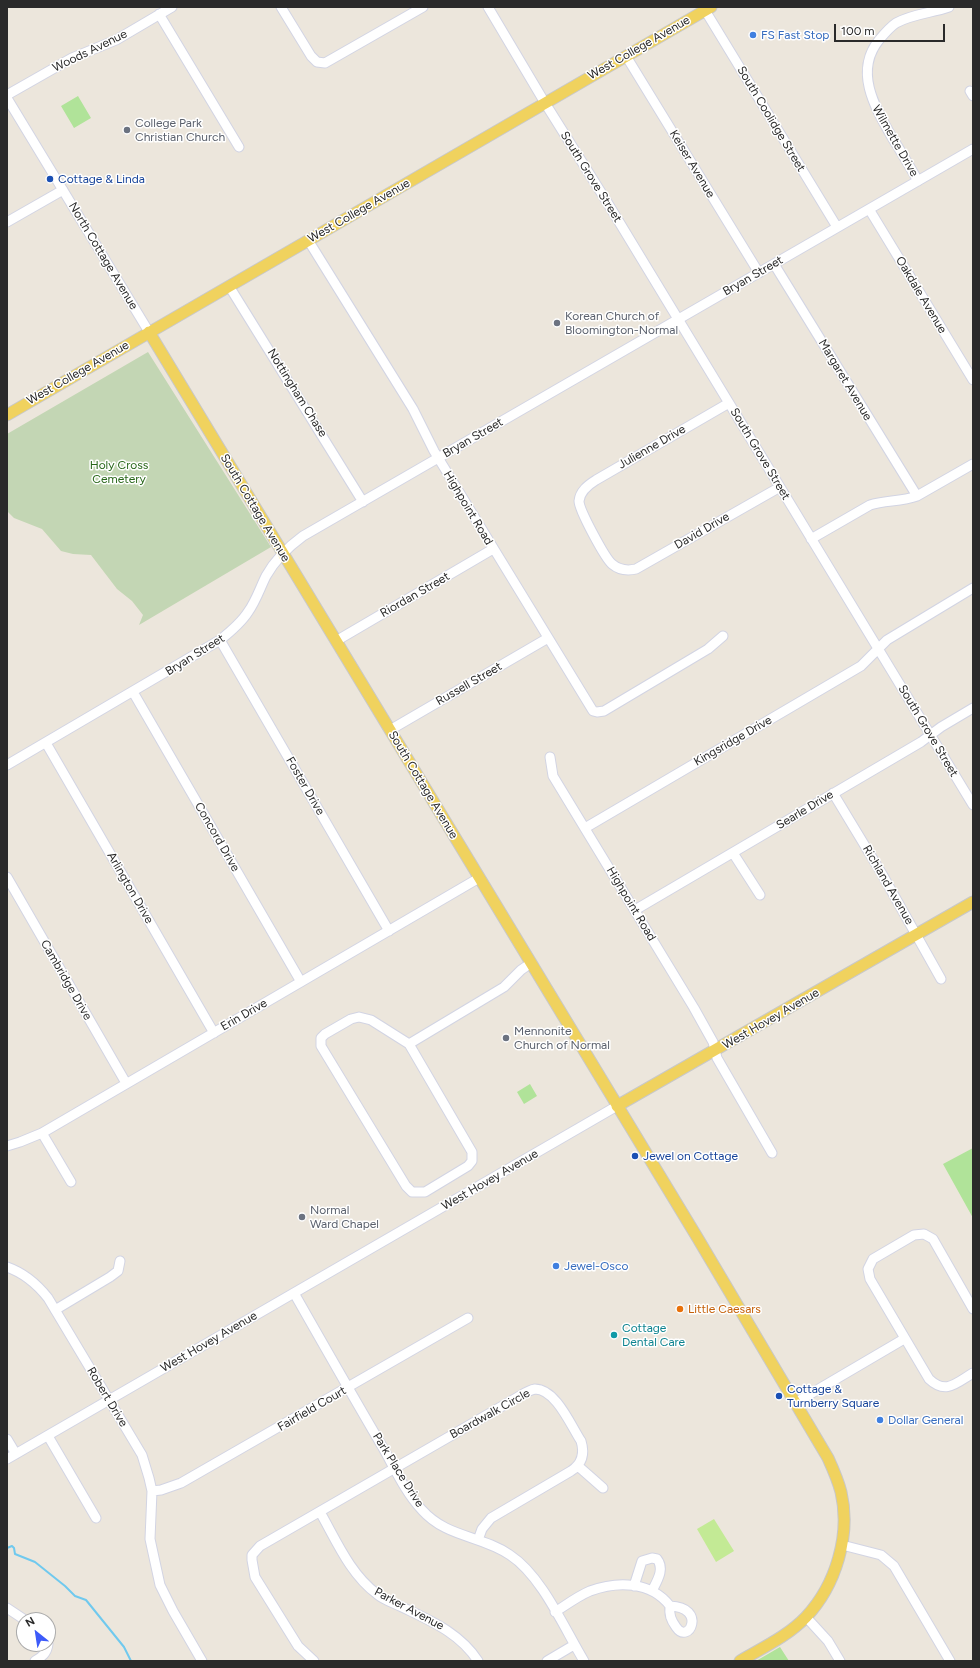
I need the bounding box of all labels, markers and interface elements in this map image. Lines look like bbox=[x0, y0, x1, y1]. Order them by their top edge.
street label: West College Avenue bbox=[585, 13, 693, 83]
scale bar bbox=[836, 16, 947, 42]
text: 100 m bbox=[841, 24, 875, 38]
street label: Woods Avenue bbox=[50, 27, 130, 75]
place label: FS Fast Stop bbox=[761, 28, 829, 42]
marker: FS Fast Stop bbox=[748, 30, 758, 40]
street label: South Coolidge Street bbox=[734, 64, 808, 174]
street label: Wilmette Drive bbox=[869, 103, 921, 179]
place label: College Park Christian Church bbox=[135, 116, 225, 144]
marker: College Park Christian Church bbox=[122, 125, 132, 135]
street label: Keiser Avenue bbox=[666, 128, 718, 200]
street label: South Grove Street bbox=[557, 129, 625, 225]
place label: Cottage & Linda bbox=[58, 172, 145, 186]
marker: Cottage & Linda bbox=[45, 174, 55, 184]
street label: West College Avenue bbox=[305, 176, 413, 246]
street label: North Cottage Avenue bbox=[65, 200, 141, 312]
street label: Bryan Street bbox=[720, 253, 786, 299]
street label: Oakdale Avenue bbox=[892, 254, 950, 336]
place label: Korean Church of Bloomington-Normal bbox=[565, 309, 678, 337]
marker: Korean Church of Bloomington-Normal bbox=[552, 318, 562, 328]
street label: Margaret Avenue bbox=[815, 337, 875, 423]
street label: West College Avenue bbox=[24, 338, 132, 408]
street label: Nottingham Chase bbox=[264, 346, 330, 440]
street label: South Grove Street bbox=[727, 406, 793, 502]
street label: Bryan Street bbox=[440, 415, 506, 461]
street label: Julienne Drive bbox=[616, 422, 688, 472]
street label: South Cottage Avenue bbox=[217, 452, 293, 564]
park label: Holy Cross Cemetery bbox=[90, 458, 148, 486]
street label: Highpoint Road bbox=[440, 468, 496, 548]
street label: David Drive bbox=[672, 510, 732, 552]
street label: Riordan Street bbox=[378, 569, 452, 621]
street label: Bryan Street bbox=[163, 631, 227, 679]
street label: Russell Street bbox=[433, 659, 505, 709]
street label: South Grove Street bbox=[895, 683, 961, 779]
street label: Kingsridge Drive bbox=[691, 713, 775, 769]
street label: South Cottage Avenue bbox=[385, 729, 461, 841]
street label: Foster Drive bbox=[283, 754, 327, 818]
street label: Searle Drive bbox=[774, 787, 836, 833]
street label: Concord Drive bbox=[191, 800, 243, 874]
street label: Richland Avenue bbox=[859, 843, 917, 927]
street label: Arlington Drive bbox=[104, 850, 156, 926]
street label: Highpoint Road bbox=[603, 864, 659, 944]
street label: Cambridge Drive bbox=[37, 937, 95, 1023]
street label: West Hovey Avenue bbox=[720, 986, 822, 1052]
street label: Erin Drive bbox=[218, 996, 270, 1034]
place label: Mennonite Church of Normal bbox=[514, 1024, 610, 1052]
marker: Mennonite Church of Normal bbox=[501, 1033, 511, 1043]
street label: West Hovey Avenue bbox=[439, 1147, 541, 1213]
place label: Jewel on Cottage bbox=[643, 1149, 738, 1163]
marker: Jewel on Cottage bbox=[630, 1151, 640, 1161]
place label: Normal Ward Chapel bbox=[310, 1203, 379, 1231]
marker: Normal Ward Chapel bbox=[297, 1212, 307, 1222]
place label: Jewel-Osco bbox=[564, 1259, 628, 1273]
marker: Jewel-Osco bbox=[551, 1261, 561, 1271]
place label: Little Caesars bbox=[688, 1302, 761, 1316]
marker: Little Caesars bbox=[675, 1304, 685, 1314]
street label: West Hovey Avenue bbox=[158, 1309, 260, 1375]
place label: Cottage Dental Care bbox=[622, 1321, 685, 1349]
marker: Cottage Dental Care bbox=[609, 1330, 619, 1340]
street label: Robert Drive bbox=[83, 1364, 131, 1430]
place label: Cottage & Turnberry Square bbox=[787, 1382, 879, 1410]
street label: Fairfield Court bbox=[275, 1384, 349, 1434]
street label: Boardwalk Circle bbox=[447, 1386, 533, 1442]
marker: Cottage & Turnberry Square bbox=[774, 1391, 784, 1401]
place label: Dollar General bbox=[888, 1413, 963, 1427]
marker: Dollar General bbox=[875, 1415, 885, 1425]
street label: Park Place Drive bbox=[369, 1430, 427, 1510]
street label: Parker Avenue bbox=[372, 1585, 446, 1633]
north arrow bbox=[16, 1612, 56, 1652]
text: N bbox=[23, 1614, 37, 1630]

